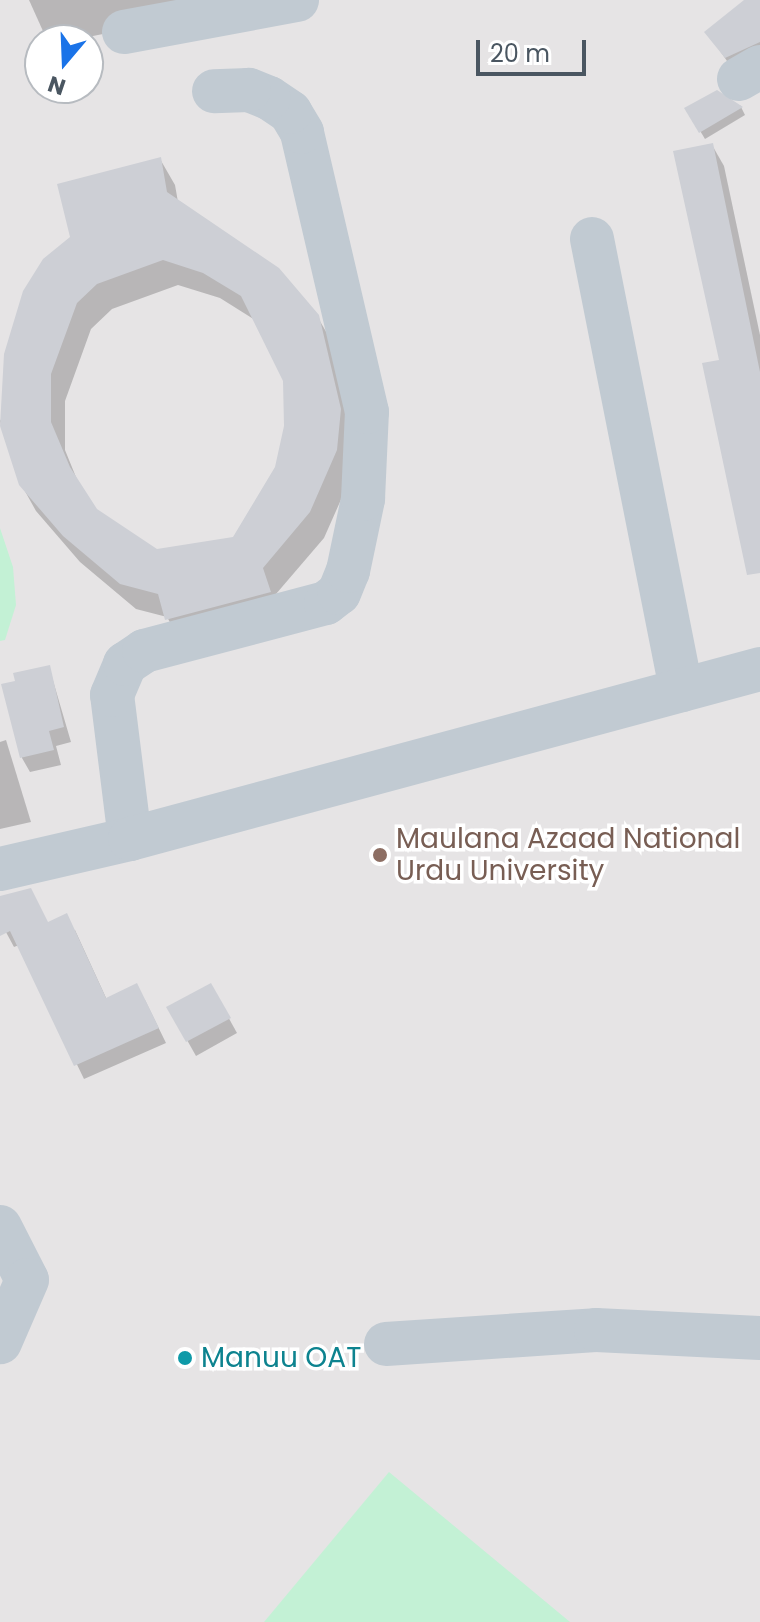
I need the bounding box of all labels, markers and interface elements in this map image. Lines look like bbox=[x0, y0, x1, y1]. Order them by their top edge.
north arrow bbox=[24, 24, 104, 104]
scale bar bbox=[480, 24, 590, 74]
text: 20 m bbox=[490, 37, 550, 70]
text: N bbox=[44, 68, 70, 103]
place label: Maulana Azaad National Urdu University bbox=[396, 822, 740, 888]
marker: Maulana Azaad National Urdu University bbox=[371, 846, 389, 864]
place label: Manuu OAT bbox=[201, 1341, 361, 1375]
marker: Manuu OAT bbox=[176, 1349, 194, 1367]

